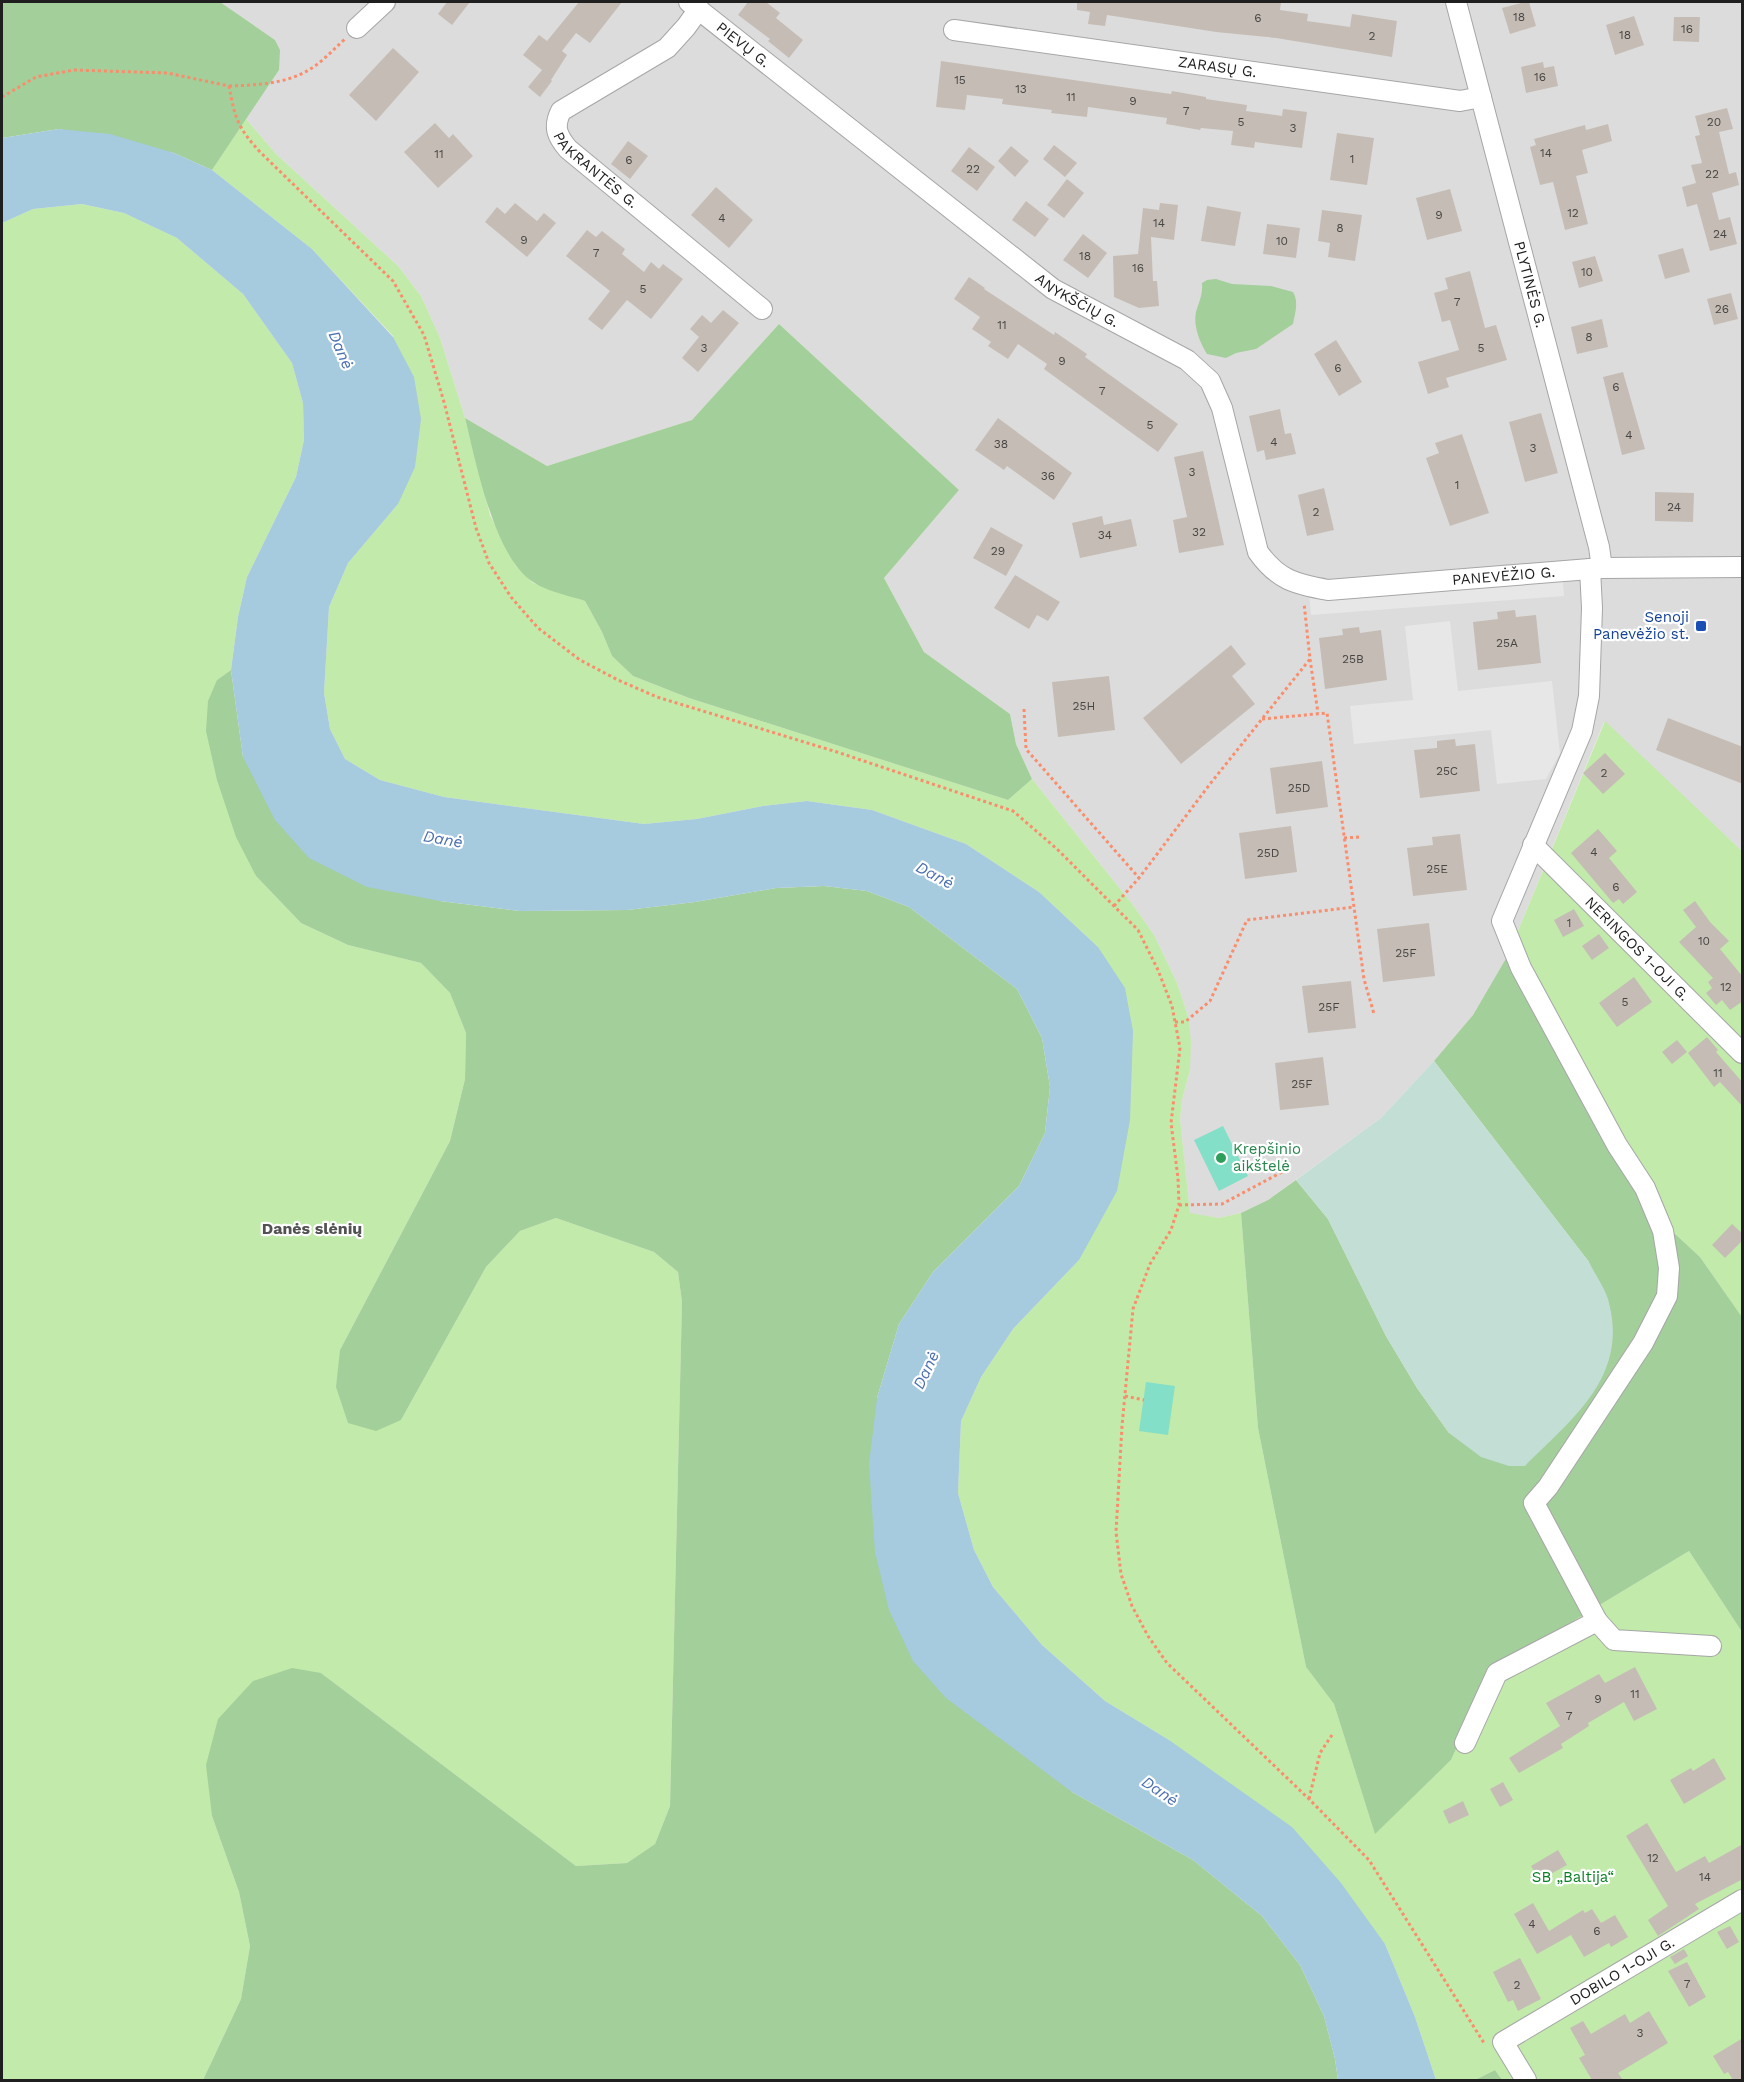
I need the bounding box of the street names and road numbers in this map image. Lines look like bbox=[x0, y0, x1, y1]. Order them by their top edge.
street label: PIEVŲ G. bbox=[713, 18, 774, 71]
street label: ZARASŲ G. bbox=[1177, 53, 1258, 81]
street label: PAKRANTĖS G. bbox=[549, 129, 642, 212]
street label: PLYTINĖS G. bbox=[1510, 239, 1550, 330]
street label: ANYKŠČIŲ G. bbox=[1031, 269, 1122, 331]
street label: PANEVĖŽIO G. bbox=[1451, 563, 1556, 589]
street label: NERINGOS 1-OJI G. bbox=[1581, 893, 1693, 1005]
street label: DOBILO 1-OJI G. bbox=[1567, 1933, 1678, 2009]

